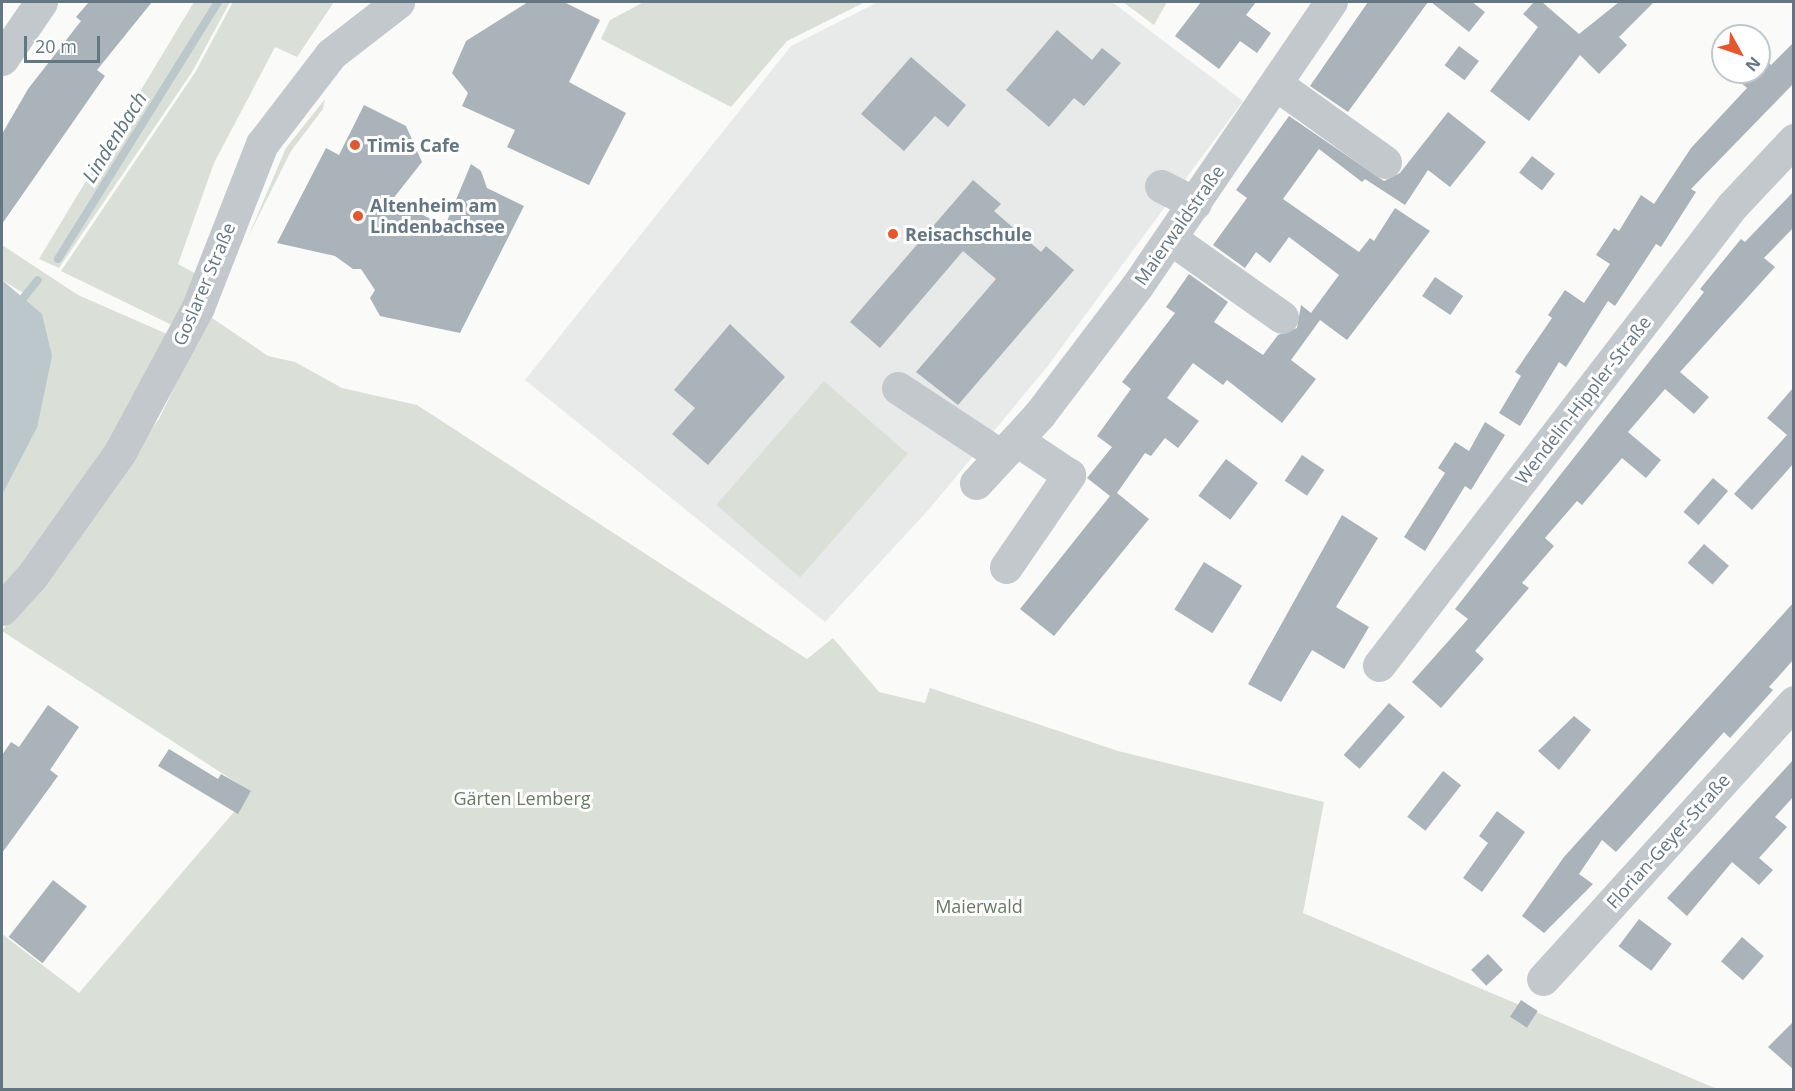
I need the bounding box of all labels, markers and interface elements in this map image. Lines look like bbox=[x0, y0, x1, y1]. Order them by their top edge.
scale bar bbox=[27, 24, 104, 62]
north arrow bbox=[1711, 24, 1771, 84]
text: 20 m bbox=[35, 34, 77, 58]
text: N bbox=[1741, 52, 1766, 76]
water label: Lindenbach bbox=[77, 87, 151, 187]
place label: Timis Cafe bbox=[367, 134, 460, 156]
marker: Timis Cafe bbox=[348, 138, 362, 152]
street label: Maierwaldstraße bbox=[1130, 161, 1228, 289]
place label: Altenheim am Lindenbachsee bbox=[370, 195, 505, 238]
marker: Altenheim am Lindenbachsee bbox=[351, 209, 365, 223]
street label: Goslarer Straße bbox=[168, 219, 240, 349]
place label: Reisachschule bbox=[905, 223, 1032, 245]
marker: Reisachschule bbox=[886, 227, 900, 241]
street label: Wendelin-Hippler-Straße bbox=[1511, 312, 1655, 488]
street label: Florian-Geyer-Straße bbox=[1602, 769, 1734, 913]
park label: Gärten Lemberg bbox=[453, 787, 591, 809]
park label: Maierwald bbox=[935, 895, 1023, 917]

